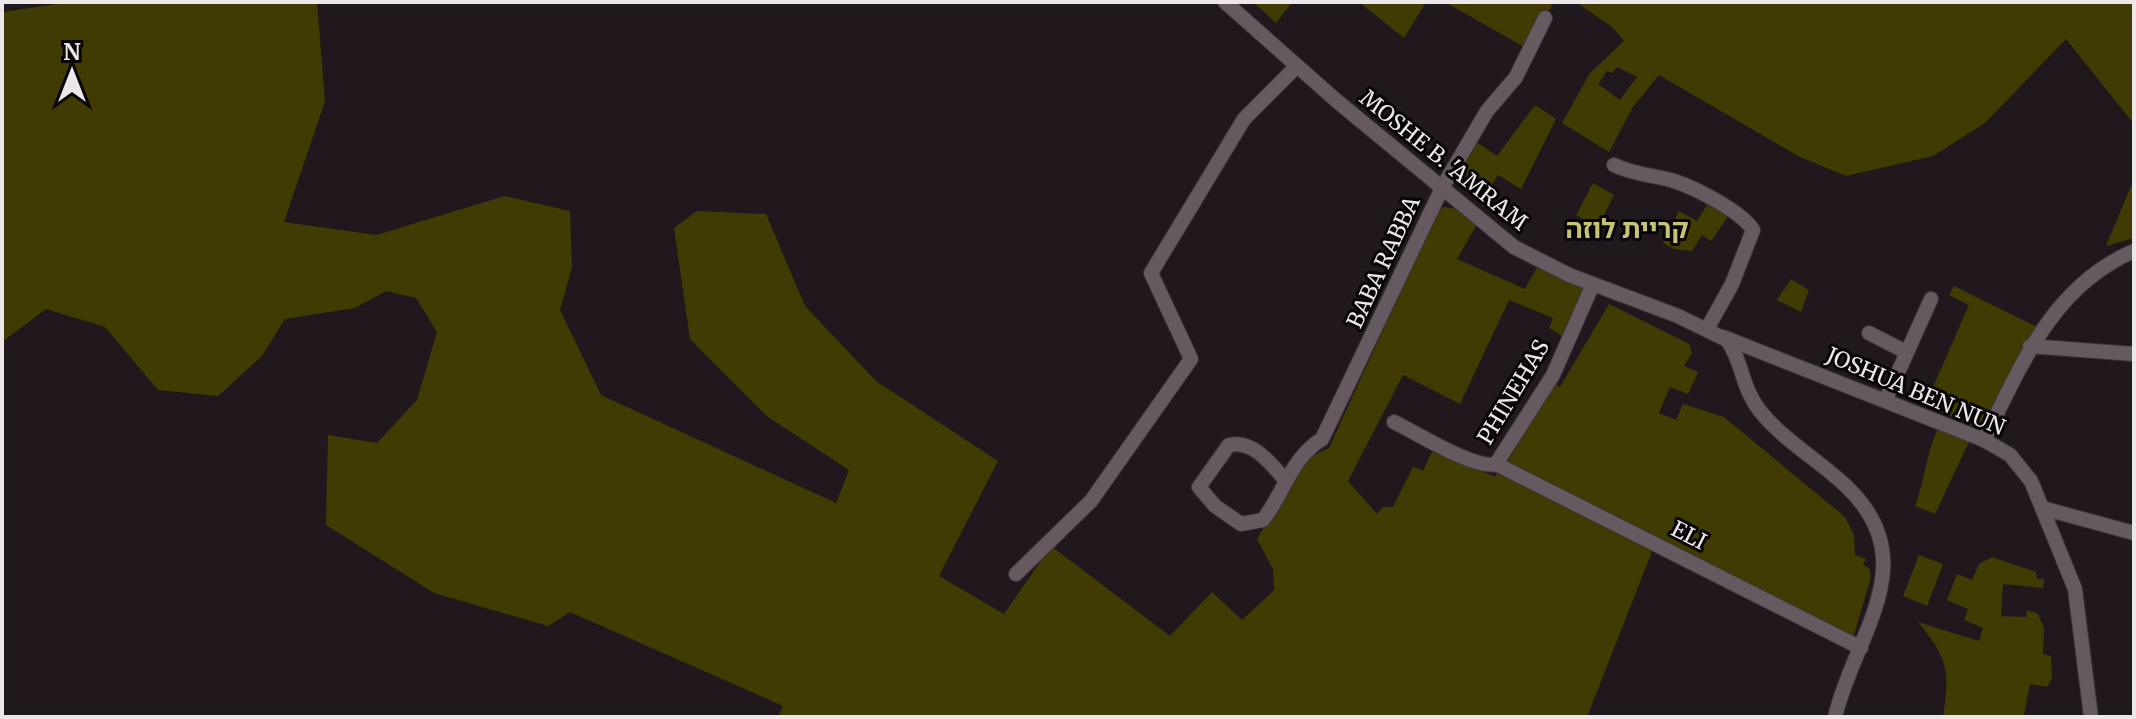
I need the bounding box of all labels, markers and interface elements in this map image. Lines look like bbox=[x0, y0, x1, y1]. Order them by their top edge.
north arrow bbox=[32, 32, 112, 112]
text: N bbox=[63, 38, 81, 66]
street label: MOSHE B. 'AMRAM bbox=[1354, 84, 1534, 236]
street label: BABA RABBA bbox=[1340, 191, 1426, 332]
district label: קריית לוזה bbox=[1566, 212, 1688, 245]
street label: PHINEHAS bbox=[1471, 335, 1555, 449]
street label: JOSHUA BEN NUN bbox=[1821, 340, 2010, 441]
street label: ELI bbox=[1667, 514, 1711, 556]

